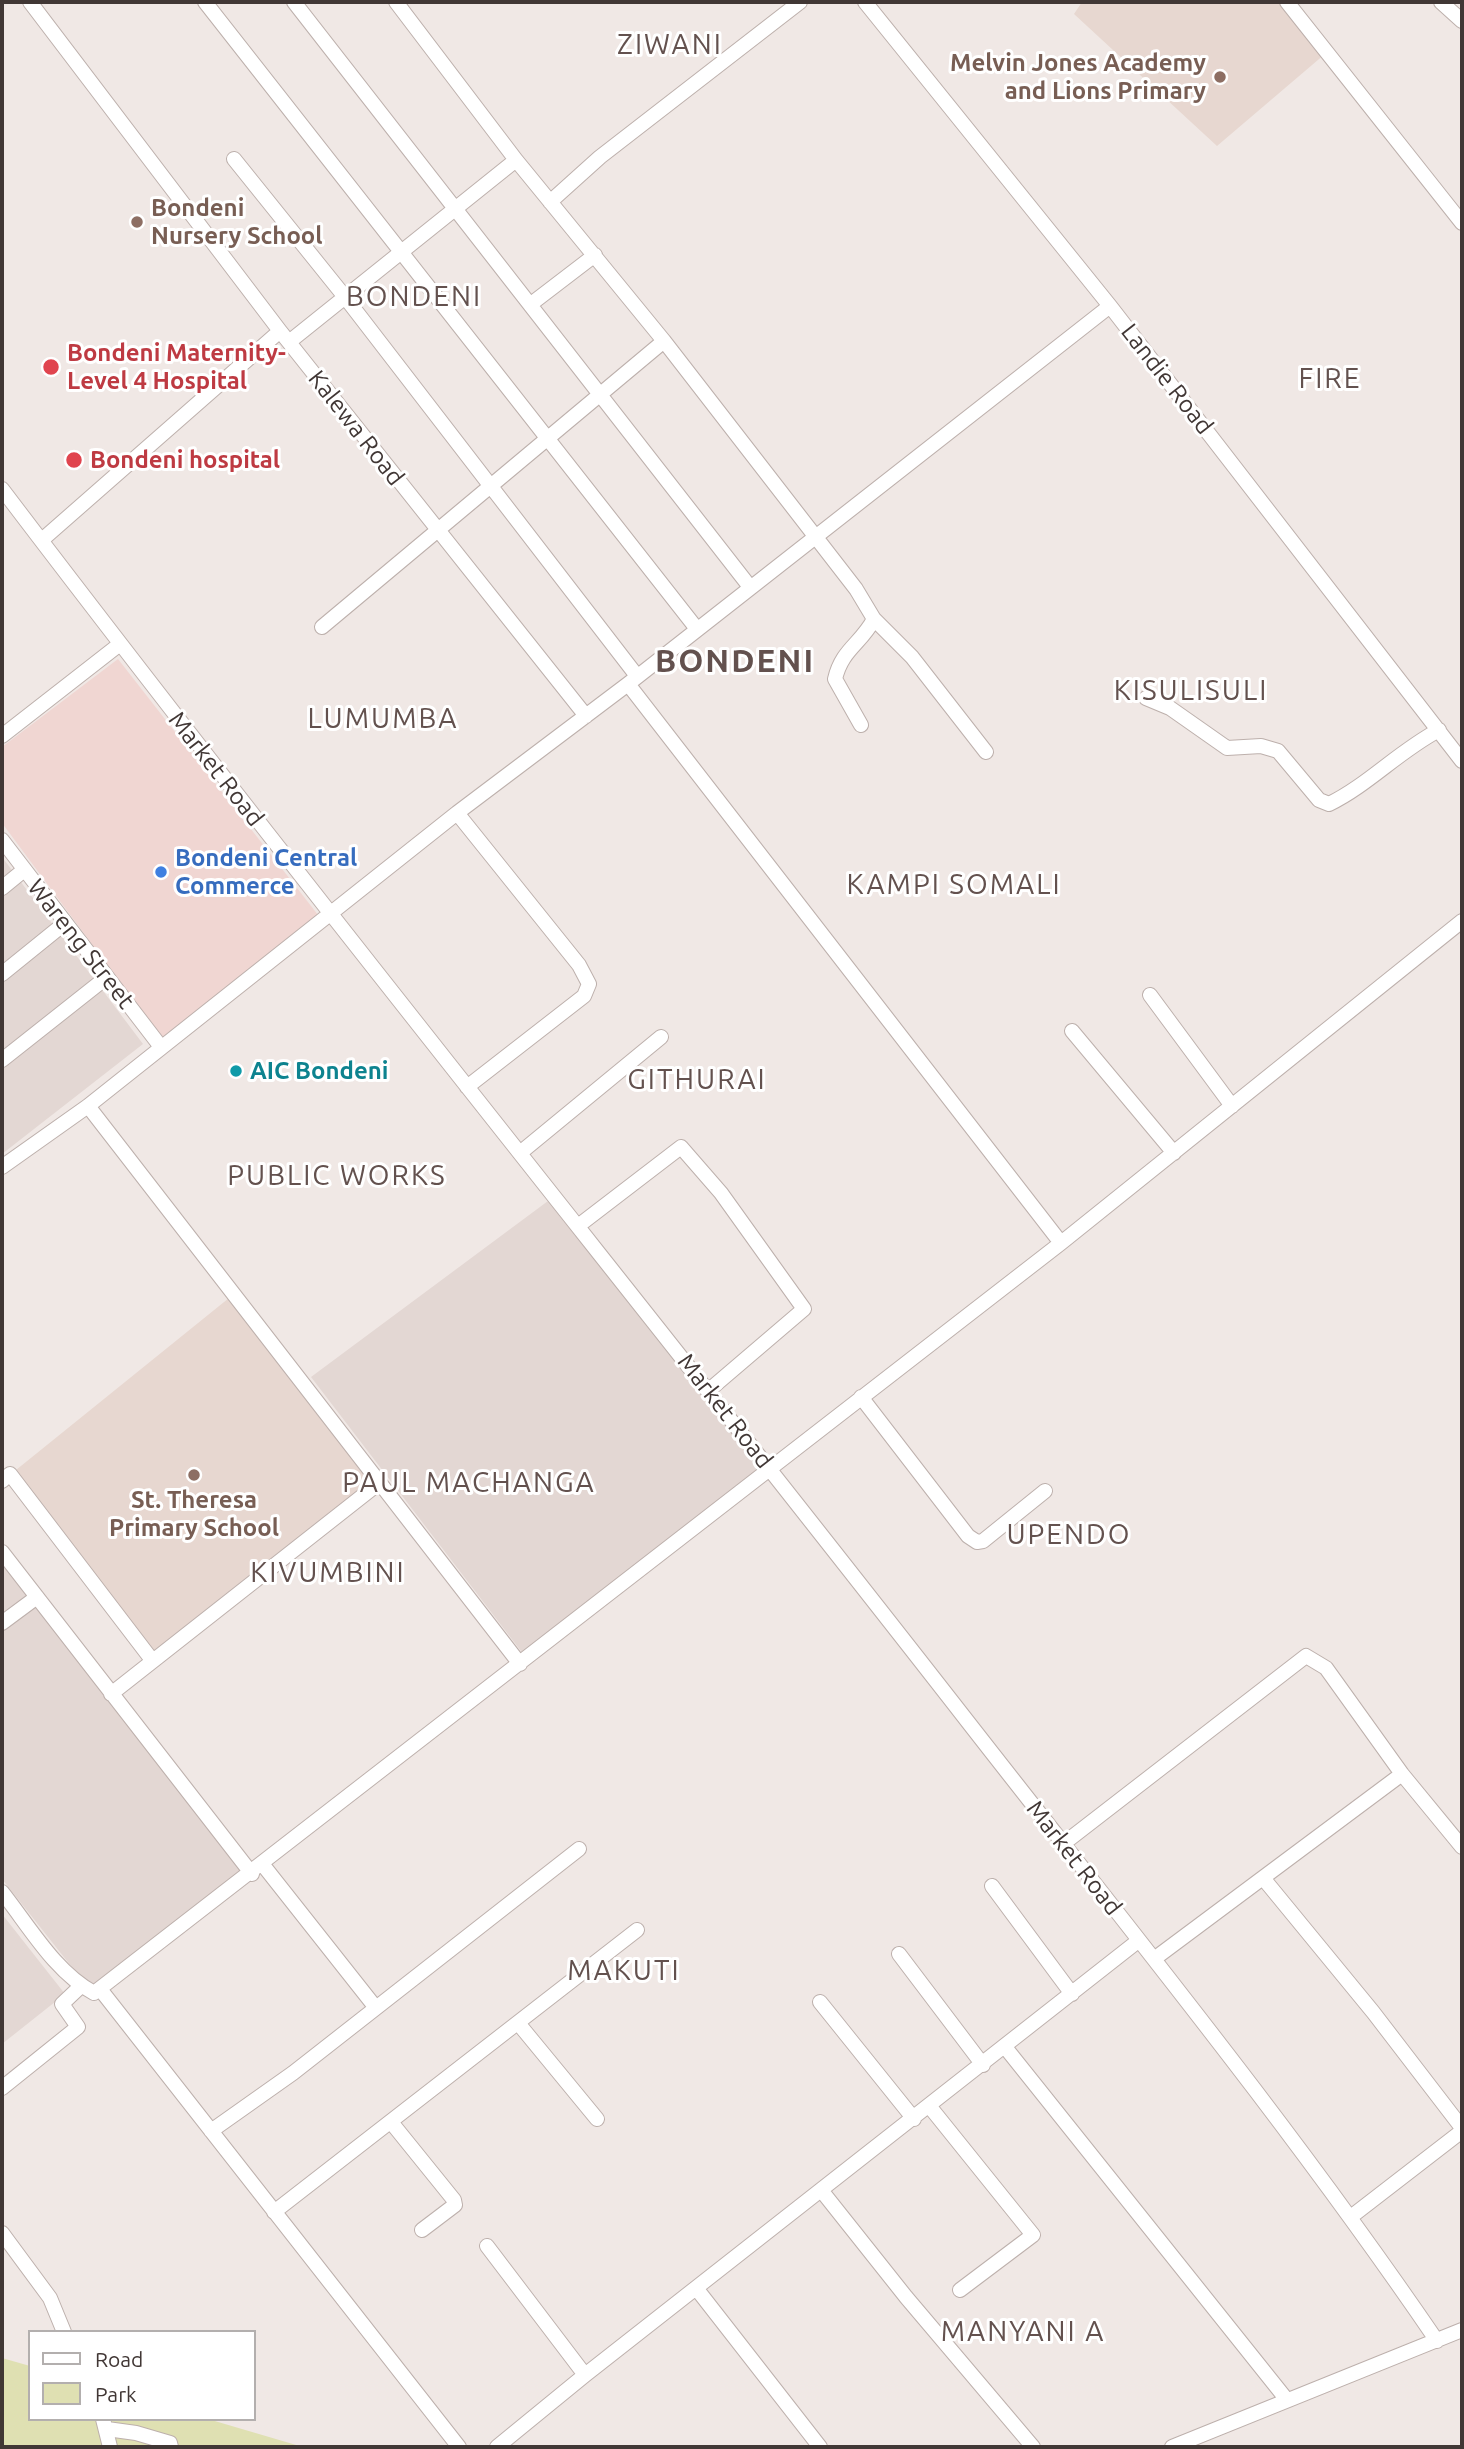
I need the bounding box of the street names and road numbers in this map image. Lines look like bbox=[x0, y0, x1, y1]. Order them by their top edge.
street label: Landie Road bbox=[1115, 318, 1219, 440]
street label: Kalewa Road bbox=[302, 365, 410, 491]
street label: Market Road bbox=[162, 706, 270, 832]
street label: Wareng Street bbox=[22, 874, 140, 1014]
street label: Market Road bbox=[671, 1348, 779, 1474]
street label: Market Road bbox=[1020, 1795, 1128, 1921]

